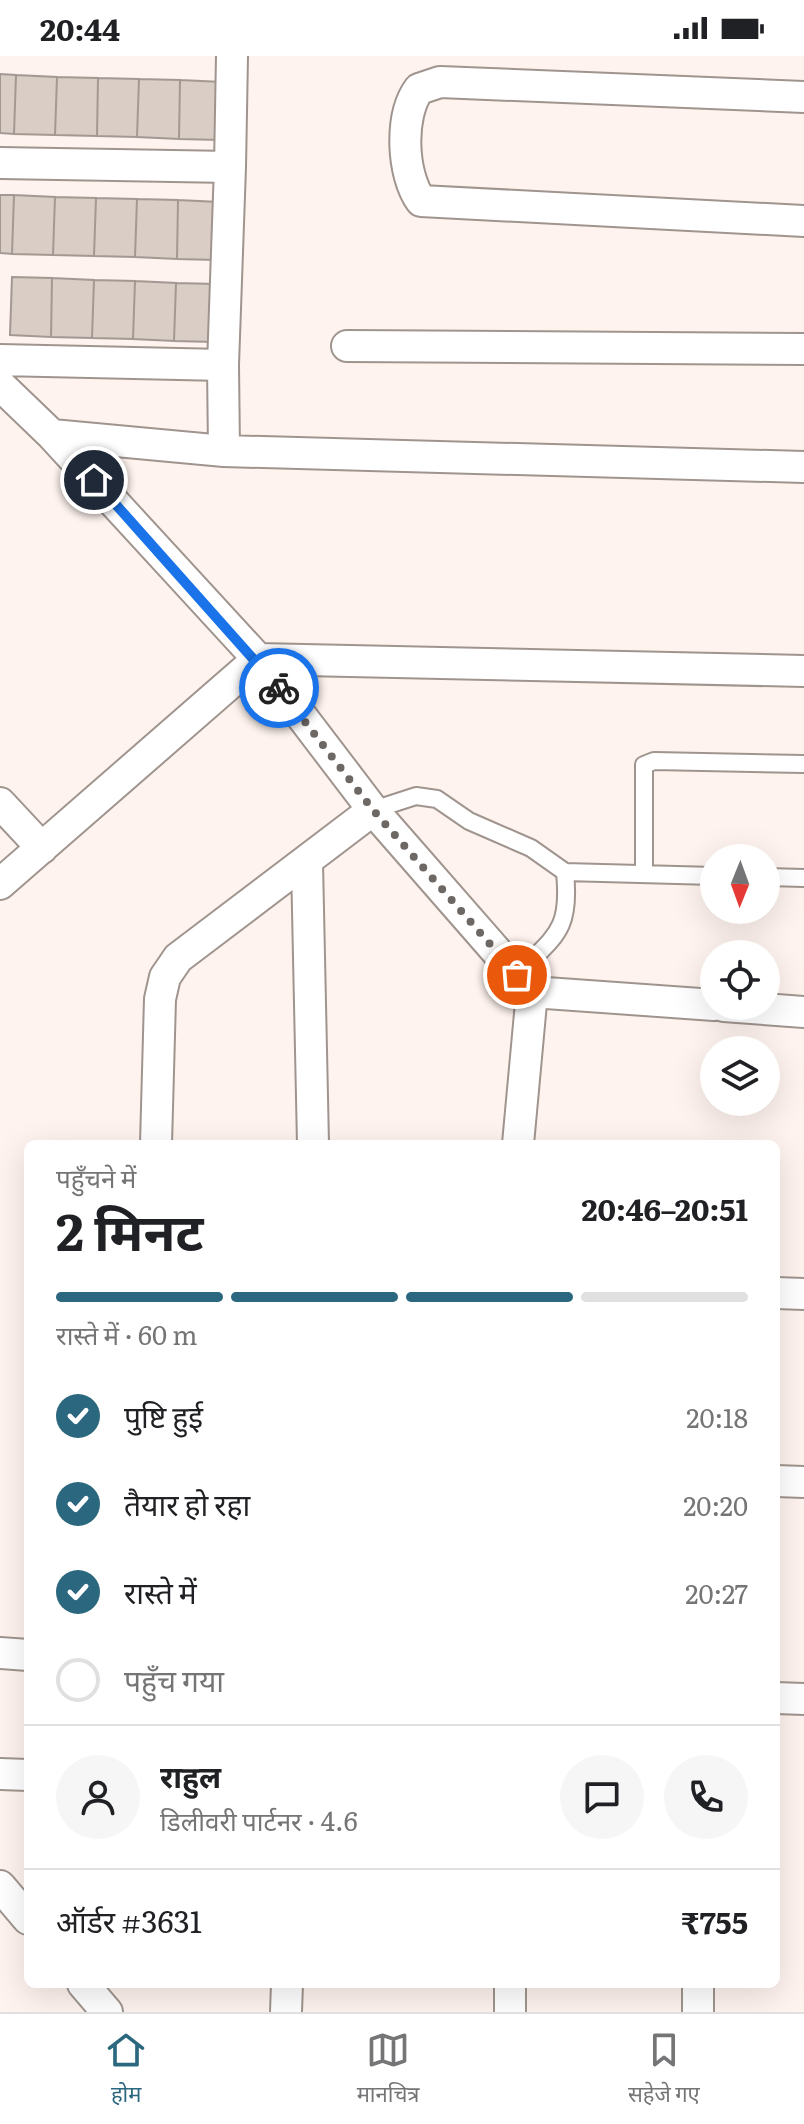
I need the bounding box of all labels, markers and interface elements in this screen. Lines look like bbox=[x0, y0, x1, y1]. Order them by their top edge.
text: 20:44 bbox=[40, 6, 120, 50]
pin bbox=[60, 446, 128, 514]
icon: home bbox=[72, 458, 116, 502]
courier bbox=[239, 648, 319, 728]
icon: bike bbox=[257, 666, 301, 710]
north arrow bbox=[700, 844, 780, 924]
map controls bbox=[700, 844, 780, 1116]
button: locate bbox=[700, 940, 780, 1020]
pin bbox=[483, 941, 551, 1009]
icon: bag bbox=[495, 953, 539, 997]
button: layers bbox=[700, 1036, 780, 1116]
text: पहुँचने में bbox=[56, 1157, 136, 1196]
text: 20:46–20:51 bbox=[581, 1186, 748, 1230]
text: 2 मिनट bbox=[56, 1190, 203, 1267]
text: रास्ते में · 60 m bbox=[56, 1314, 198, 1353]
text: पुष्टि हुई bbox=[124, 1393, 203, 1437]
icon: check bbox=[56, 1394, 100, 1438]
text: 20:18 bbox=[686, 1397, 748, 1436]
text: तैयार हो रहा bbox=[124, 1481, 250, 1525]
icon: check bbox=[56, 1482, 100, 1526]
text: 20:20 bbox=[683, 1485, 748, 1524]
text: रास्ते में bbox=[124, 1569, 197, 1613]
icon: check bbox=[56, 1570, 100, 1614]
text: 20:27 bbox=[685, 1573, 748, 1612]
text: पहुँच गया bbox=[124, 1657, 224, 1701]
text: राहुल bbox=[160, 1753, 221, 1797]
button: person bbox=[56, 1755, 140, 1839]
button: chat bbox=[560, 1755, 644, 1839]
button: phone bbox=[664, 1755, 748, 1839]
text: डिलीवरी पार्टनर · 4.6 bbox=[160, 1800, 358, 1839]
text: ऑर्डर #3631 bbox=[56, 1898, 202, 1942]
text: ₹755 bbox=[681, 1899, 748, 1943]
tab: होम bbox=[104, 2028, 148, 2111]
tab: मानचित्र bbox=[357, 2028, 420, 2111]
tab: सहेजे गए bbox=[628, 2028, 700, 2111]

